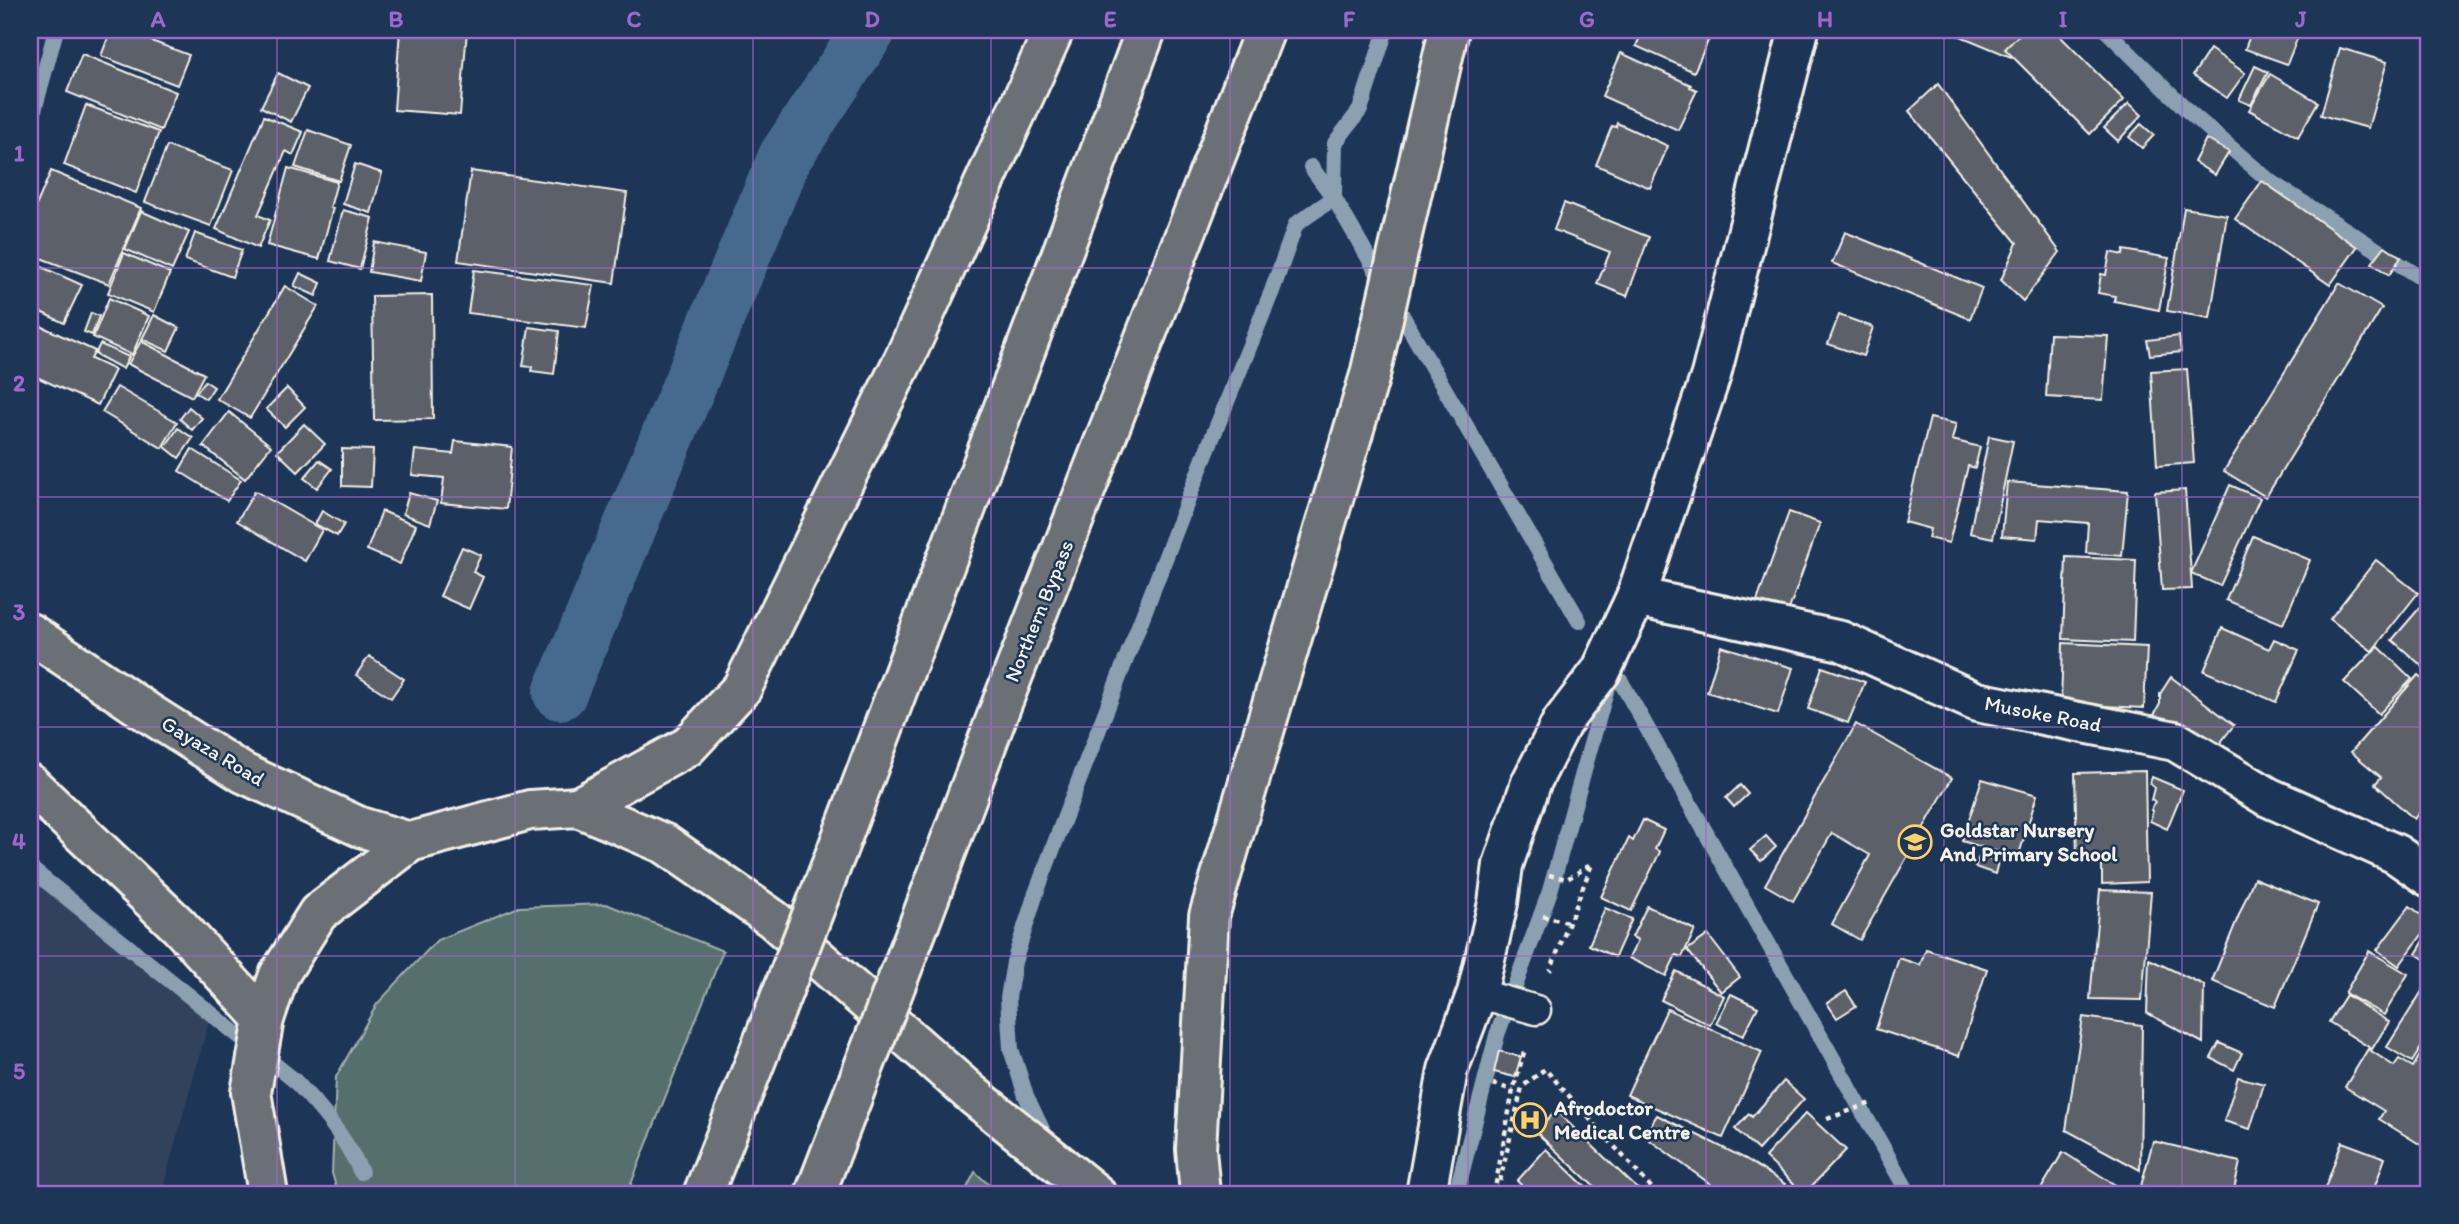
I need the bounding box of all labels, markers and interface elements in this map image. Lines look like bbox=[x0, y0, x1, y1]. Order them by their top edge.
text: A bbox=[150, 5, 166, 33]
text: B bbox=[389, 5, 404, 33]
text: C bbox=[627, 5, 642, 33]
text: D bbox=[864, 5, 880, 33]
text: E bbox=[1104, 5, 1117, 33]
text: F bbox=[1343, 5, 1356, 33]
text: G bbox=[1579, 5, 1595, 33]
text: H bbox=[1817, 5, 1833, 33]
text: I bbox=[2059, 5, 2068, 33]
text: J bbox=[2294, 5, 2307, 33]
text: 1 bbox=[14, 139, 25, 167]
text: 2 bbox=[13, 369, 26, 397]
street label: Northern Bypass bbox=[999, 536, 1078, 685]
text: 3 bbox=[13, 598, 26, 626]
street label: Musoke Road bbox=[1982, 690, 2104, 737]
street label: Gayaza Road bbox=[157, 710, 270, 791]
place label: Goldstar Nursery And Primary School bbox=[1939, 817, 2118, 867]
school or university icon: Goldstar Nursery And Primary School bbox=[1896, 823, 1934, 861]
text: 4 bbox=[12, 827, 26, 855]
text: 5 bbox=[13, 1057, 25, 1085]
place label: Afrodoctor Medical Centre bbox=[1553, 1095, 1690, 1144]
hospital icon: Afrodoctor Medical Centre bbox=[1511, 1101, 1549, 1139]

